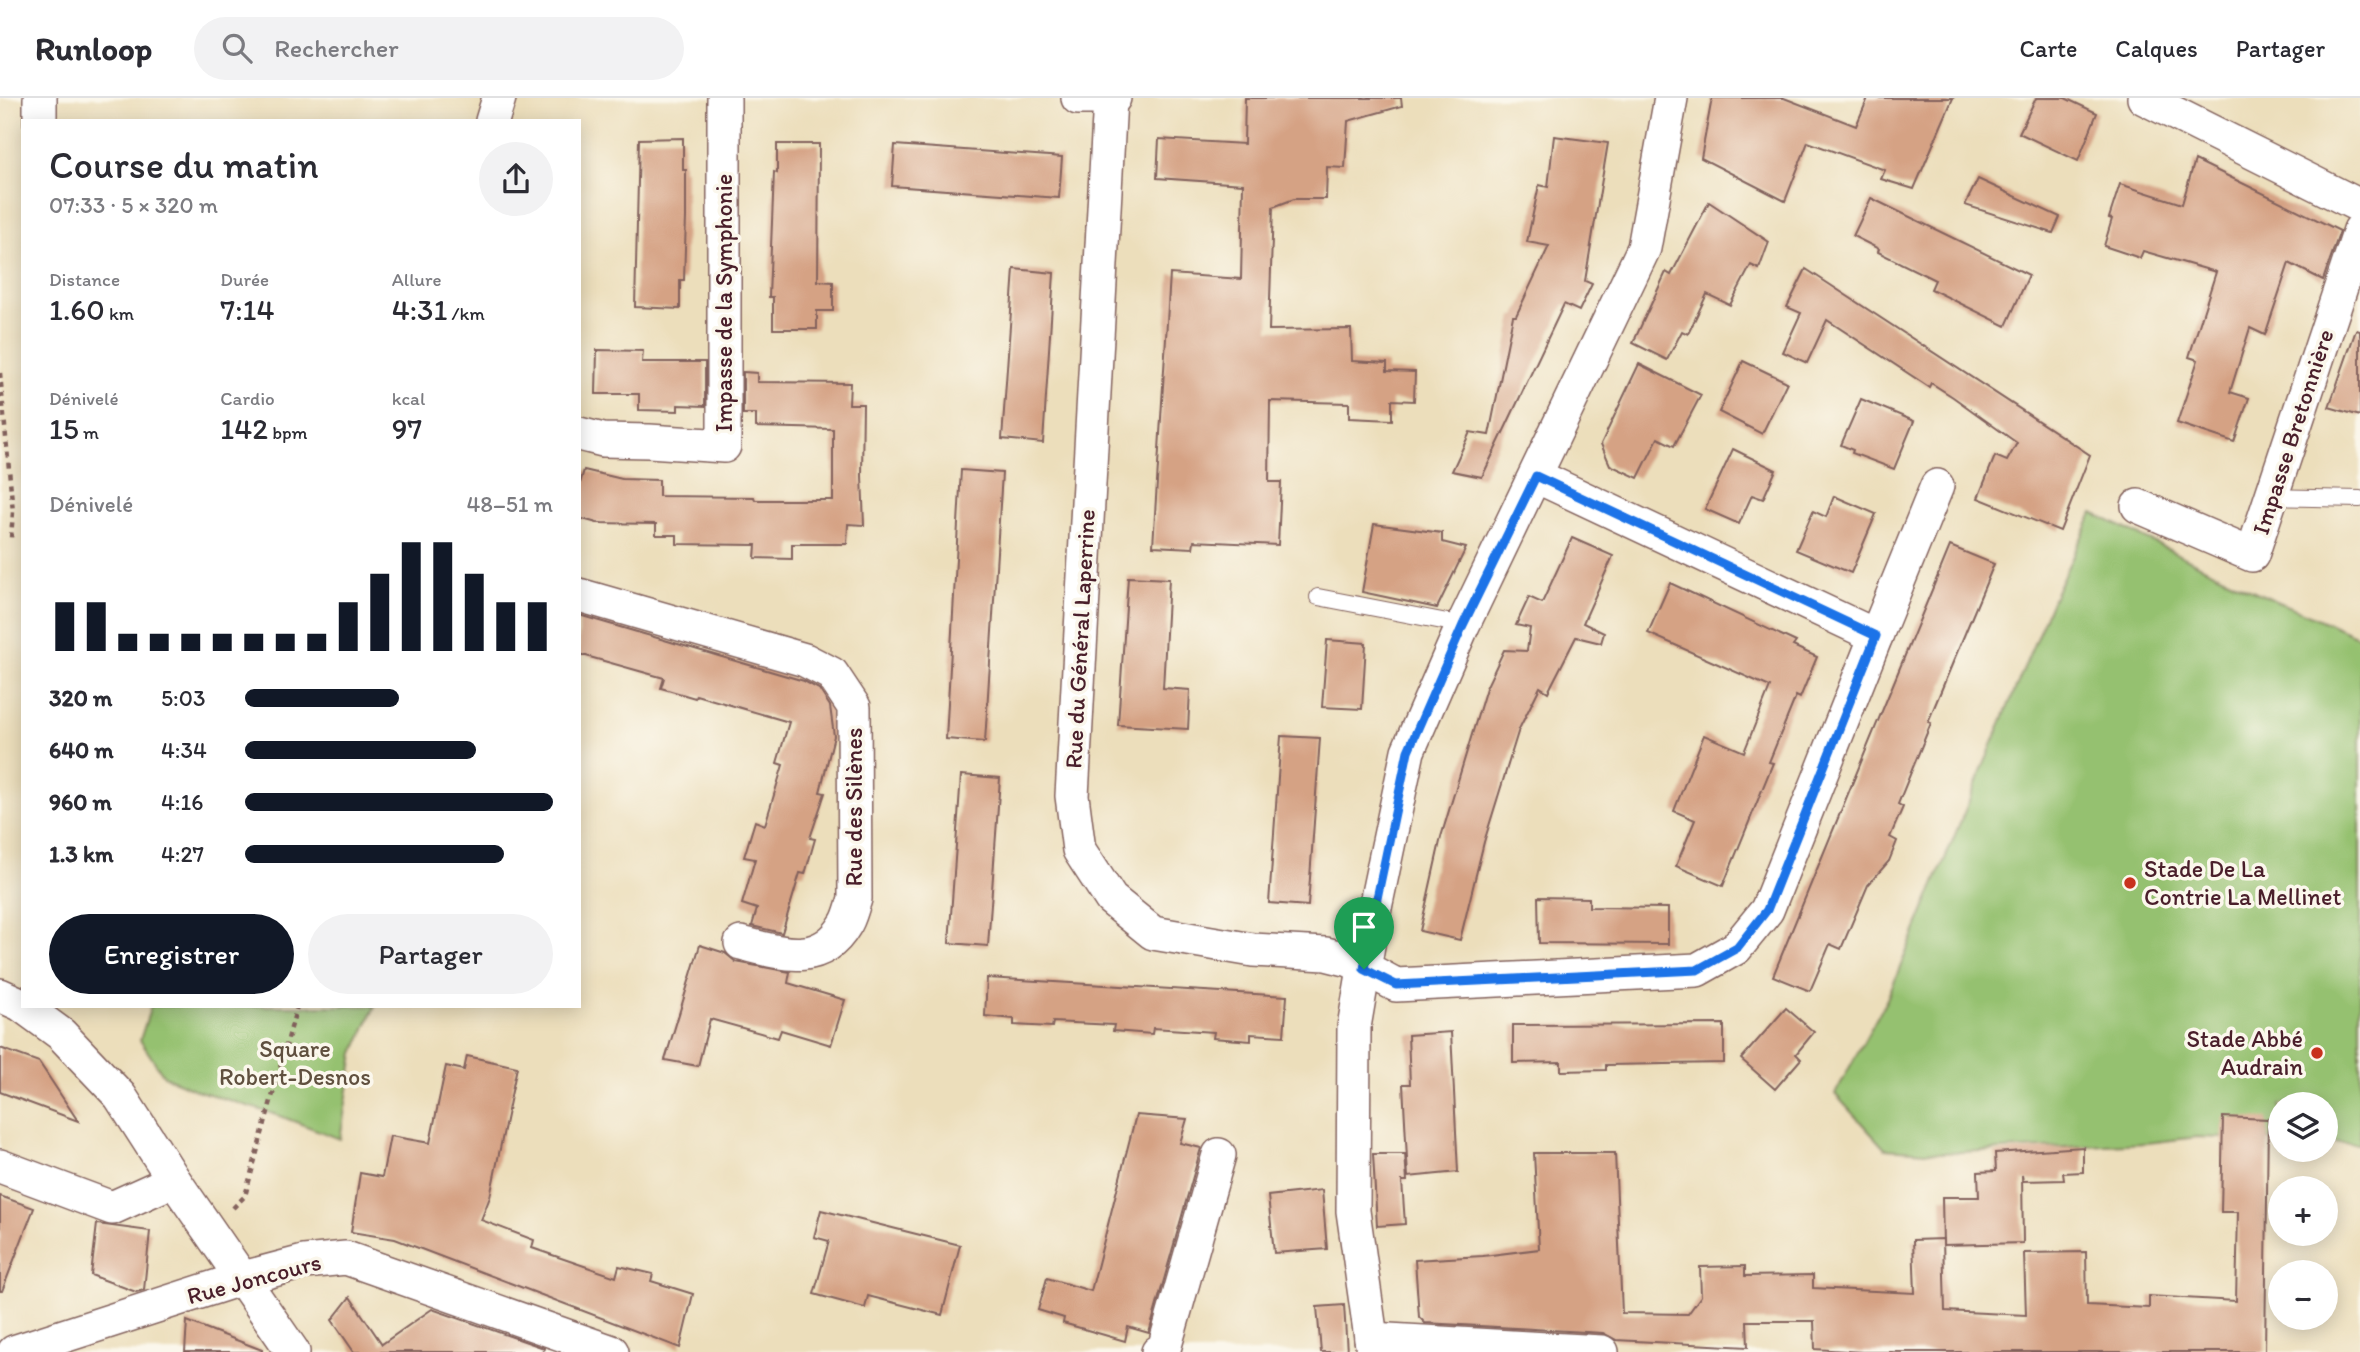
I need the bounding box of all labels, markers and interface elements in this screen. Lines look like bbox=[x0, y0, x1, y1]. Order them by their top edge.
search box bbox=[194, 17, 684, 80]
text: Runloop bbox=[35, 29, 152, 68]
icon: search bbox=[218, 29, 256, 67]
text: Rechercher bbox=[274, 32, 399, 64]
text: Carte bbox=[2020, 34, 2077, 63]
text: Calques bbox=[2115, 34, 2198, 63]
text: Partager bbox=[2236, 34, 2325, 63]
text: Course du matin bbox=[49, 142, 319, 188]
button: share bbox=[479, 142, 553, 216]
street label: Impasse de la Symphonie bbox=[709, 174, 738, 432]
text: 07:33 · 5 × 320 m bbox=[49, 191, 218, 219]
text: Distance bbox=[49, 268, 120, 291]
text: Durée bbox=[220, 268, 269, 291]
text: Allure bbox=[392, 268, 442, 291]
text: 1.60 bbox=[49, 291, 105, 328]
text: 7:14 bbox=[220, 291, 275, 328]
text: 4:31 bbox=[392, 291, 447, 328]
text: km bbox=[105, 302, 134, 325]
text: /km bbox=[447, 302, 485, 325]
street label: Impasse Bretonnière bbox=[2246, 325, 2339, 538]
text: Dénivelé bbox=[49, 387, 119, 410]
text: Cardio bbox=[220, 387, 275, 410]
text: kcal bbox=[392, 387, 425, 410]
text: 15 bbox=[49, 410, 79, 447]
text: 142 bbox=[220, 410, 268, 447]
text: 97 bbox=[392, 410, 422, 447]
text: m bbox=[79, 421, 99, 444]
text: bpm bbox=[268, 421, 308, 444]
text: Dénivelé bbox=[49, 490, 133, 518]
text: 48–51 m bbox=[466, 490, 553, 518]
street label: Rue du Général Laperrine bbox=[1058, 509, 1101, 769]
text: 320 m bbox=[49, 684, 112, 712]
text: 5:03 bbox=[161, 684, 205, 712]
street label: Rue des Silènes bbox=[839, 728, 868, 886]
text: 640 m bbox=[49, 736, 114, 764]
text: 4:34 bbox=[161, 736, 207, 764]
text: 960 m bbox=[49, 788, 112, 816]
text: 4:16 bbox=[161, 788, 203, 816]
text: 1.3 km bbox=[49, 840, 113, 868]
text: 4:27 bbox=[161, 840, 204, 868]
place label: Stade De La Contrie La Mellinet bbox=[2144, 854, 2341, 911]
marker: Stade De La Contrie La Mellinet bbox=[2122, 875, 2138, 891]
pin bbox=[1334, 897, 1394, 969]
icon: arrive bbox=[1345, 908, 1383, 946]
button: Enregistrer bbox=[49, 914, 294, 994]
button: Partager bbox=[308, 914, 553, 994]
place label: Stade Abbé Audrain bbox=[2187, 1024, 2303, 1081]
park label: Square Robert-Desnos bbox=[219, 1034, 371, 1091]
marker: Stade Abbé Audrain bbox=[2309, 1045, 2325, 1061]
map controls bbox=[2268, 1092, 2338, 1330]
button: layers bbox=[2268, 1092, 2338, 1162]
button: + bbox=[2268, 1176, 2338, 1246]
street label: Rue Joncours bbox=[184, 1247, 324, 1310]
button: − bbox=[2268, 1260, 2338, 1330]

